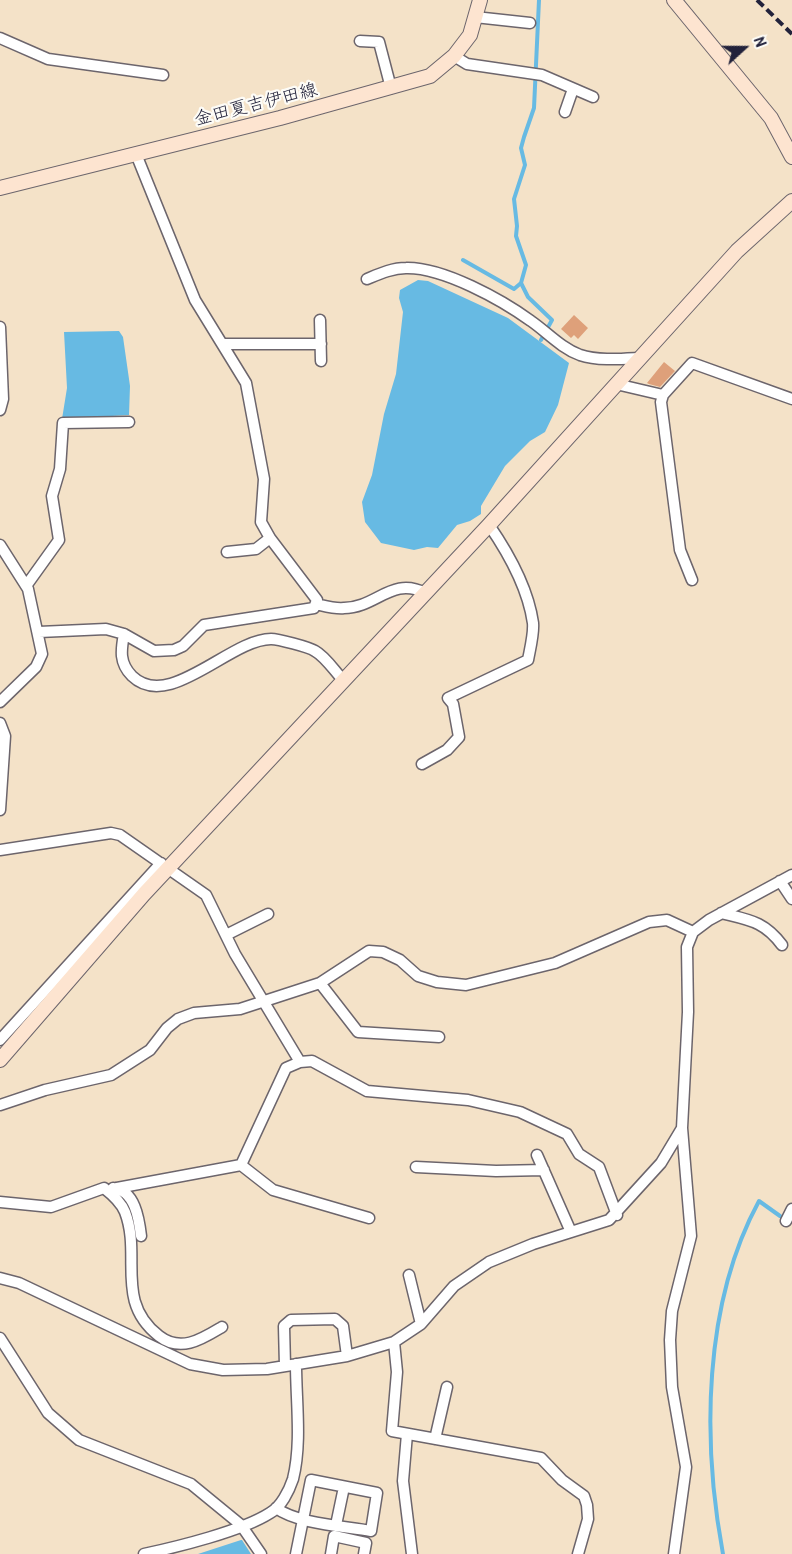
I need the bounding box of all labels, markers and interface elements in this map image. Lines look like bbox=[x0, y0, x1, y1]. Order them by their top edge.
north arrow bbox=[714, 18, 774, 78]
text: N bbox=[749, 34, 773, 49]
street label: 金田夏吉伊田線 bbox=[192, 79, 320, 131]

